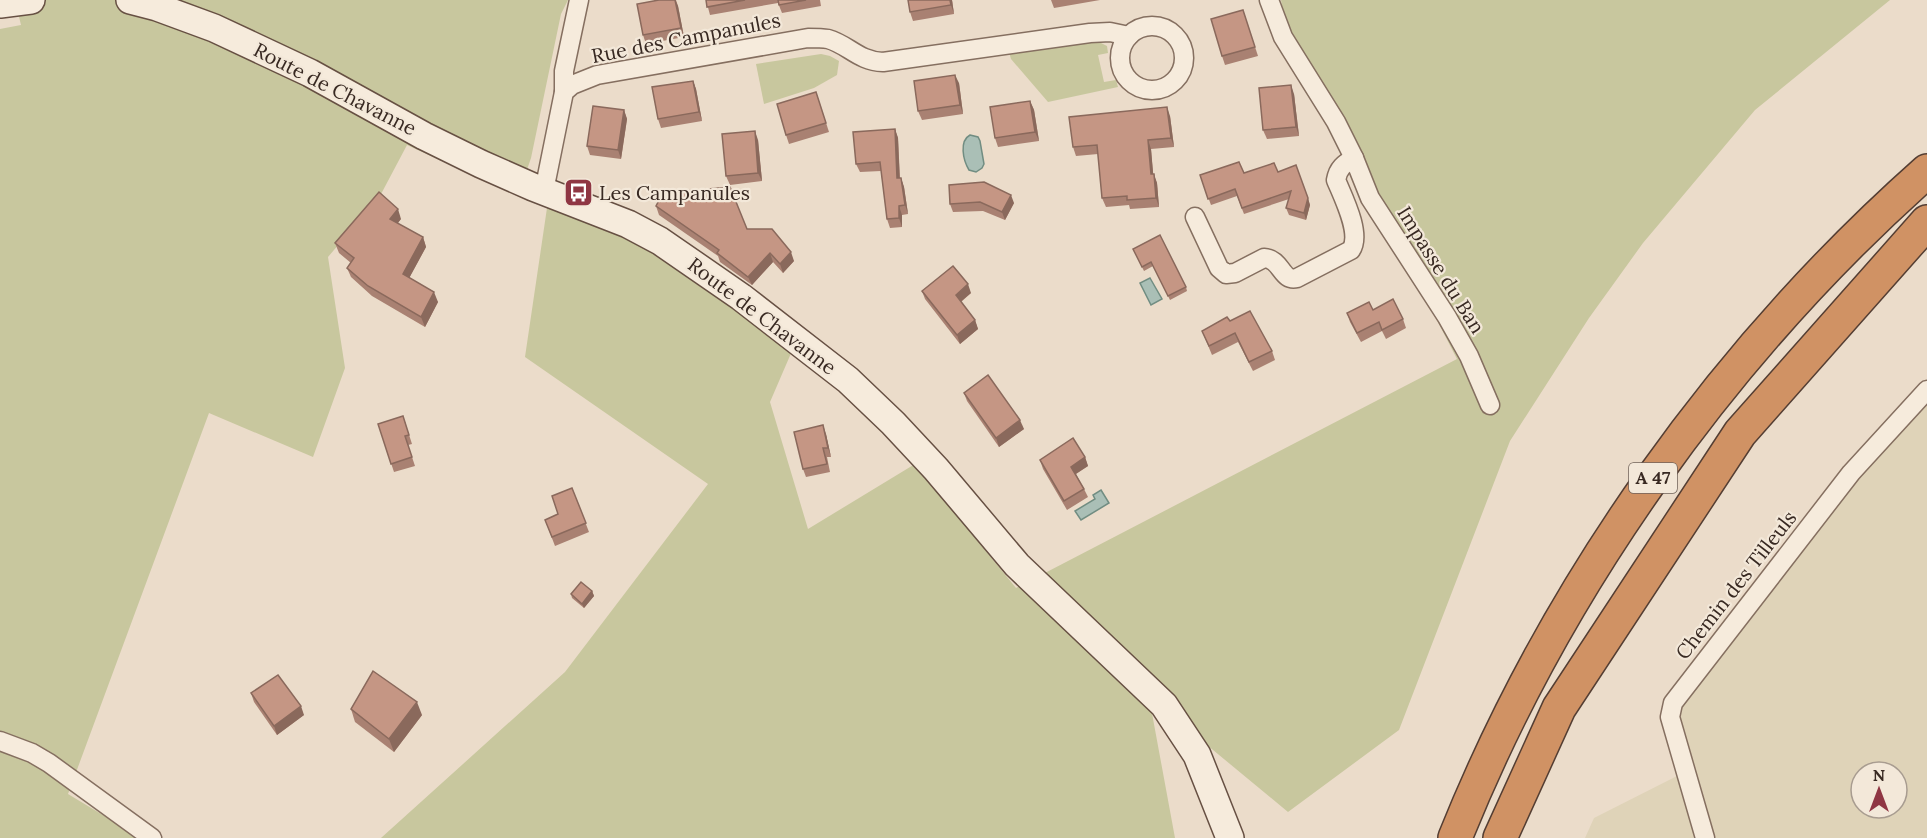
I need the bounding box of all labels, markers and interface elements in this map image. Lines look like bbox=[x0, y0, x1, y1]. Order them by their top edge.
street label: Rue des Campanules bbox=[589, 7, 783, 68]
street label: Route de Chavanne bbox=[250, 37, 421, 140]
bus stop icon: Les Campanules bbox=[562, 177, 594, 209]
place label: Les Campanules bbox=[599, 180, 750, 205]
street label: Impasse du Ban bbox=[1392, 201, 1491, 338]
street label: Route de Chavanne bbox=[683, 252, 842, 380]
road number: A 47 bbox=[1629, 463, 1677, 493]
street label: Chemin des Tilleuls bbox=[1670, 505, 1801, 664]
north arrow bbox=[1849, 760, 1909, 820]
text: N bbox=[1873, 765, 1885, 785]

